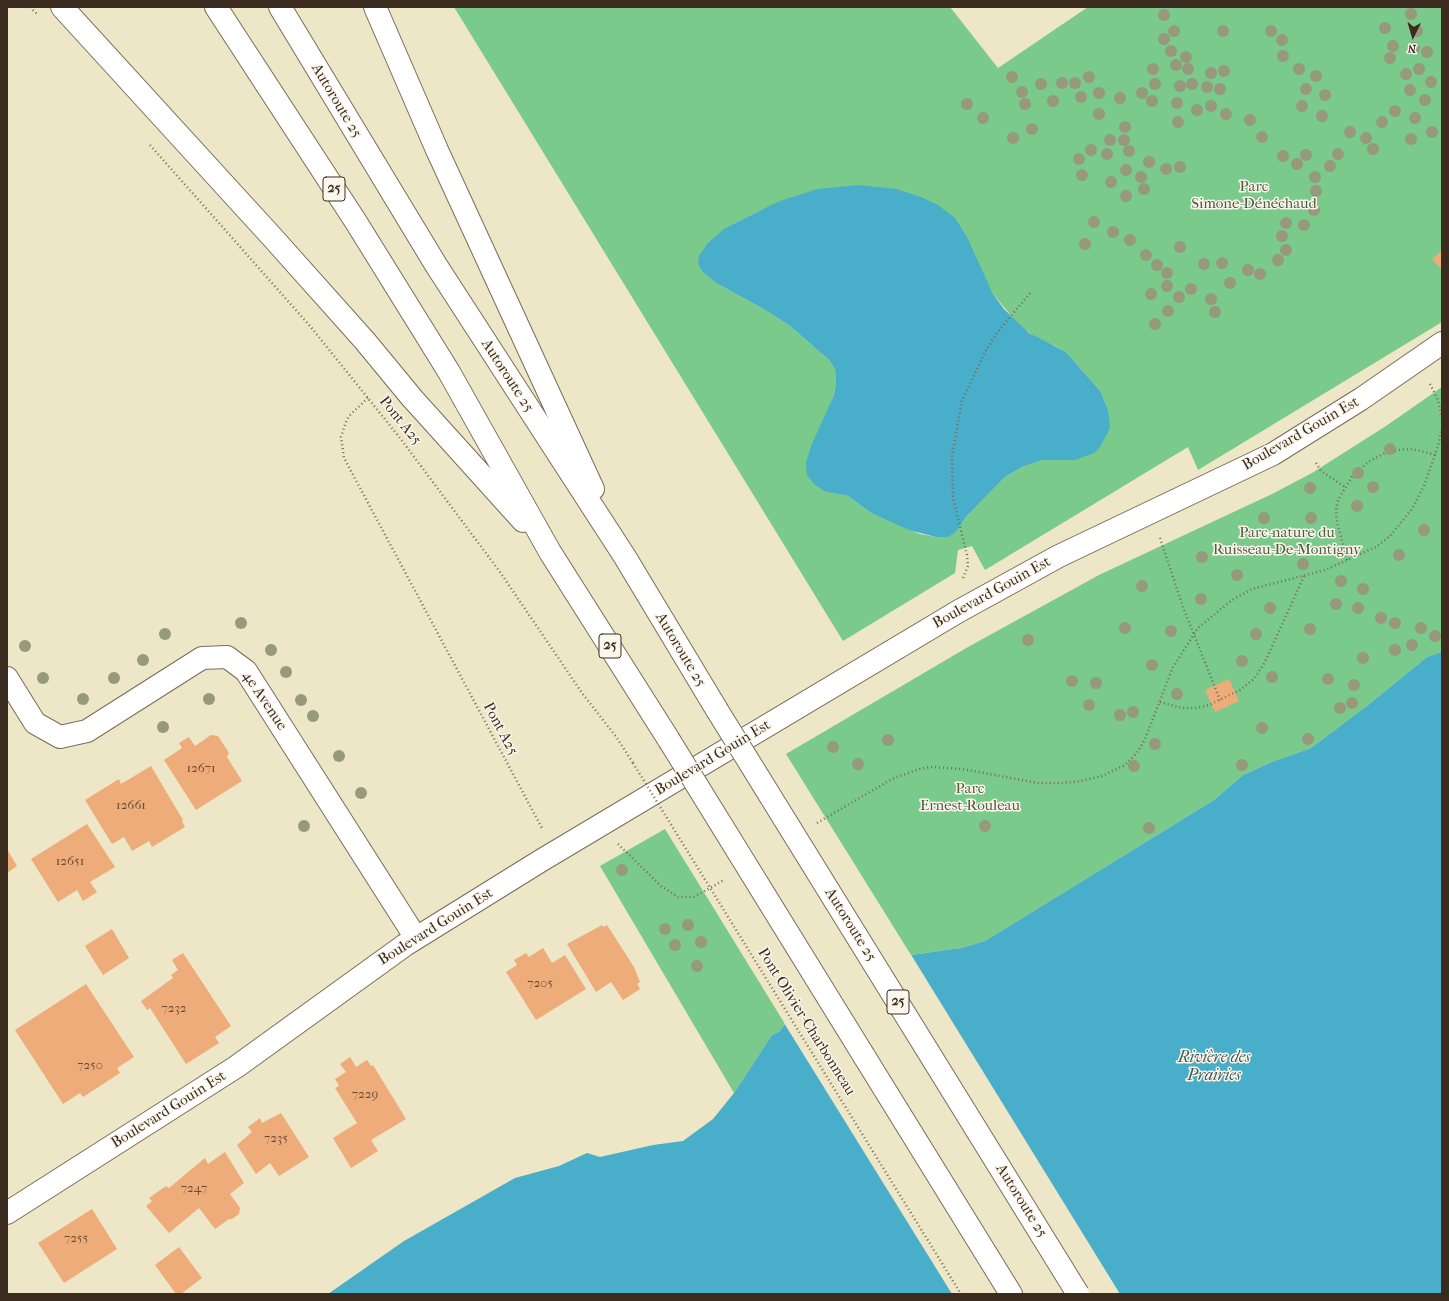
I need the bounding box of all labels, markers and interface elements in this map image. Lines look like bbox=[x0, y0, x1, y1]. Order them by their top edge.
north arrow bbox=[1393, 16, 1433, 56]
text: N bbox=[1407, 42, 1417, 55]
street label: Autoroute 25 bbox=[307, 61, 365, 141]
road number: 25 bbox=[323, 177, 345, 201]
park label: Parc Simone-Dénéchaud bbox=[1191, 178, 1317, 213]
street label: Autoroute 25 bbox=[477, 336, 537, 416]
street label: Pont A25 bbox=[375, 393, 425, 449]
street label: Boulevard Gouin Est bbox=[1239, 393, 1363, 475]
park label: Parc-nature du Ruisseau-De-Montigny bbox=[1213, 524, 1361, 559]
street label: Boulevard Gouin Est bbox=[930, 553, 1054, 633]
street label: Autoroute 25 bbox=[651, 610, 709, 690]
road number: 25 bbox=[599, 634, 621, 658]
street label: 4e Avenue bbox=[238, 668, 290, 734]
street label: Pont A25 bbox=[479, 699, 521, 759]
street label: Boulevard Gouin Est bbox=[652, 716, 774, 800]
house number: 12671 bbox=[186, 761, 216, 777]
park label: Parc Ernest-Rouleau bbox=[920, 780, 1020, 815]
house number: 12661 bbox=[116, 798, 146, 814]
house number: 12651 bbox=[56, 854, 84, 870]
street label: Boulevard Gouin Est bbox=[375, 884, 497, 970]
street label: Autoroute 25 bbox=[820, 885, 880, 965]
street label: Pont Olivier-Charbonneau bbox=[753, 945, 859, 1099]
house number: 7205 bbox=[527, 976, 553, 992]
road number: 25 bbox=[887, 990, 909, 1014]
house number: 7232 bbox=[162, 1001, 186, 1017]
water label: Rivière des Prairies bbox=[1178, 1048, 1250, 1086]
house number: 7250 bbox=[77, 1058, 103, 1074]
street label: Boulevard Gouin Est bbox=[108, 1067, 230, 1153]
house number: 7229 bbox=[352, 1087, 378, 1103]
house number: 7235 bbox=[264, 1131, 288, 1147]
street label: Autoroute 25 bbox=[991, 1161, 1051, 1241]
house number: 7247 bbox=[181, 1181, 207, 1197]
house number: 7255 bbox=[64, 1231, 88, 1247]

